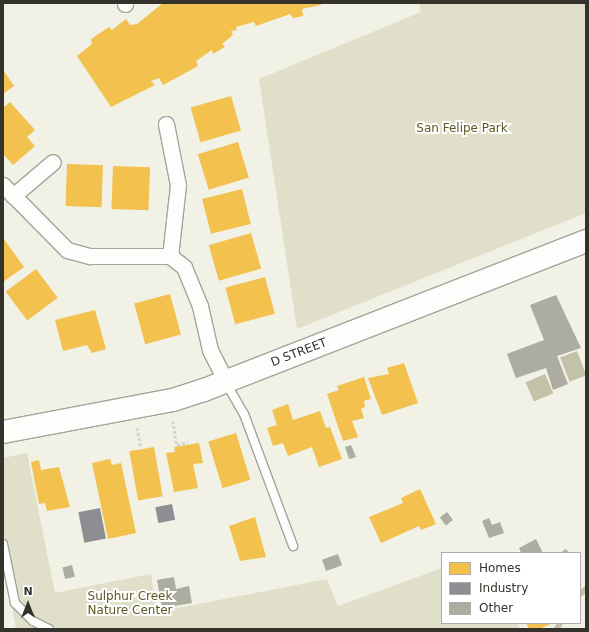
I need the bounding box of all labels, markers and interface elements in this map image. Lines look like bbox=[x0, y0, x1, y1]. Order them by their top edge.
park label: San Felipe Park bbox=[416, 122, 508, 136]
street label: D STREET bbox=[269, 336, 329, 370]
legend bbox=[441, 552, 581, 624]
text: Homes bbox=[479, 561, 521, 575]
text: Industry bbox=[479, 581, 528, 595]
north arrow bbox=[8, 584, 48, 624]
text: N bbox=[23, 585, 33, 598]
park label: Sulphur Creek Nature Center bbox=[88, 590, 172, 618]
text: Other bbox=[479, 601, 513, 615]

